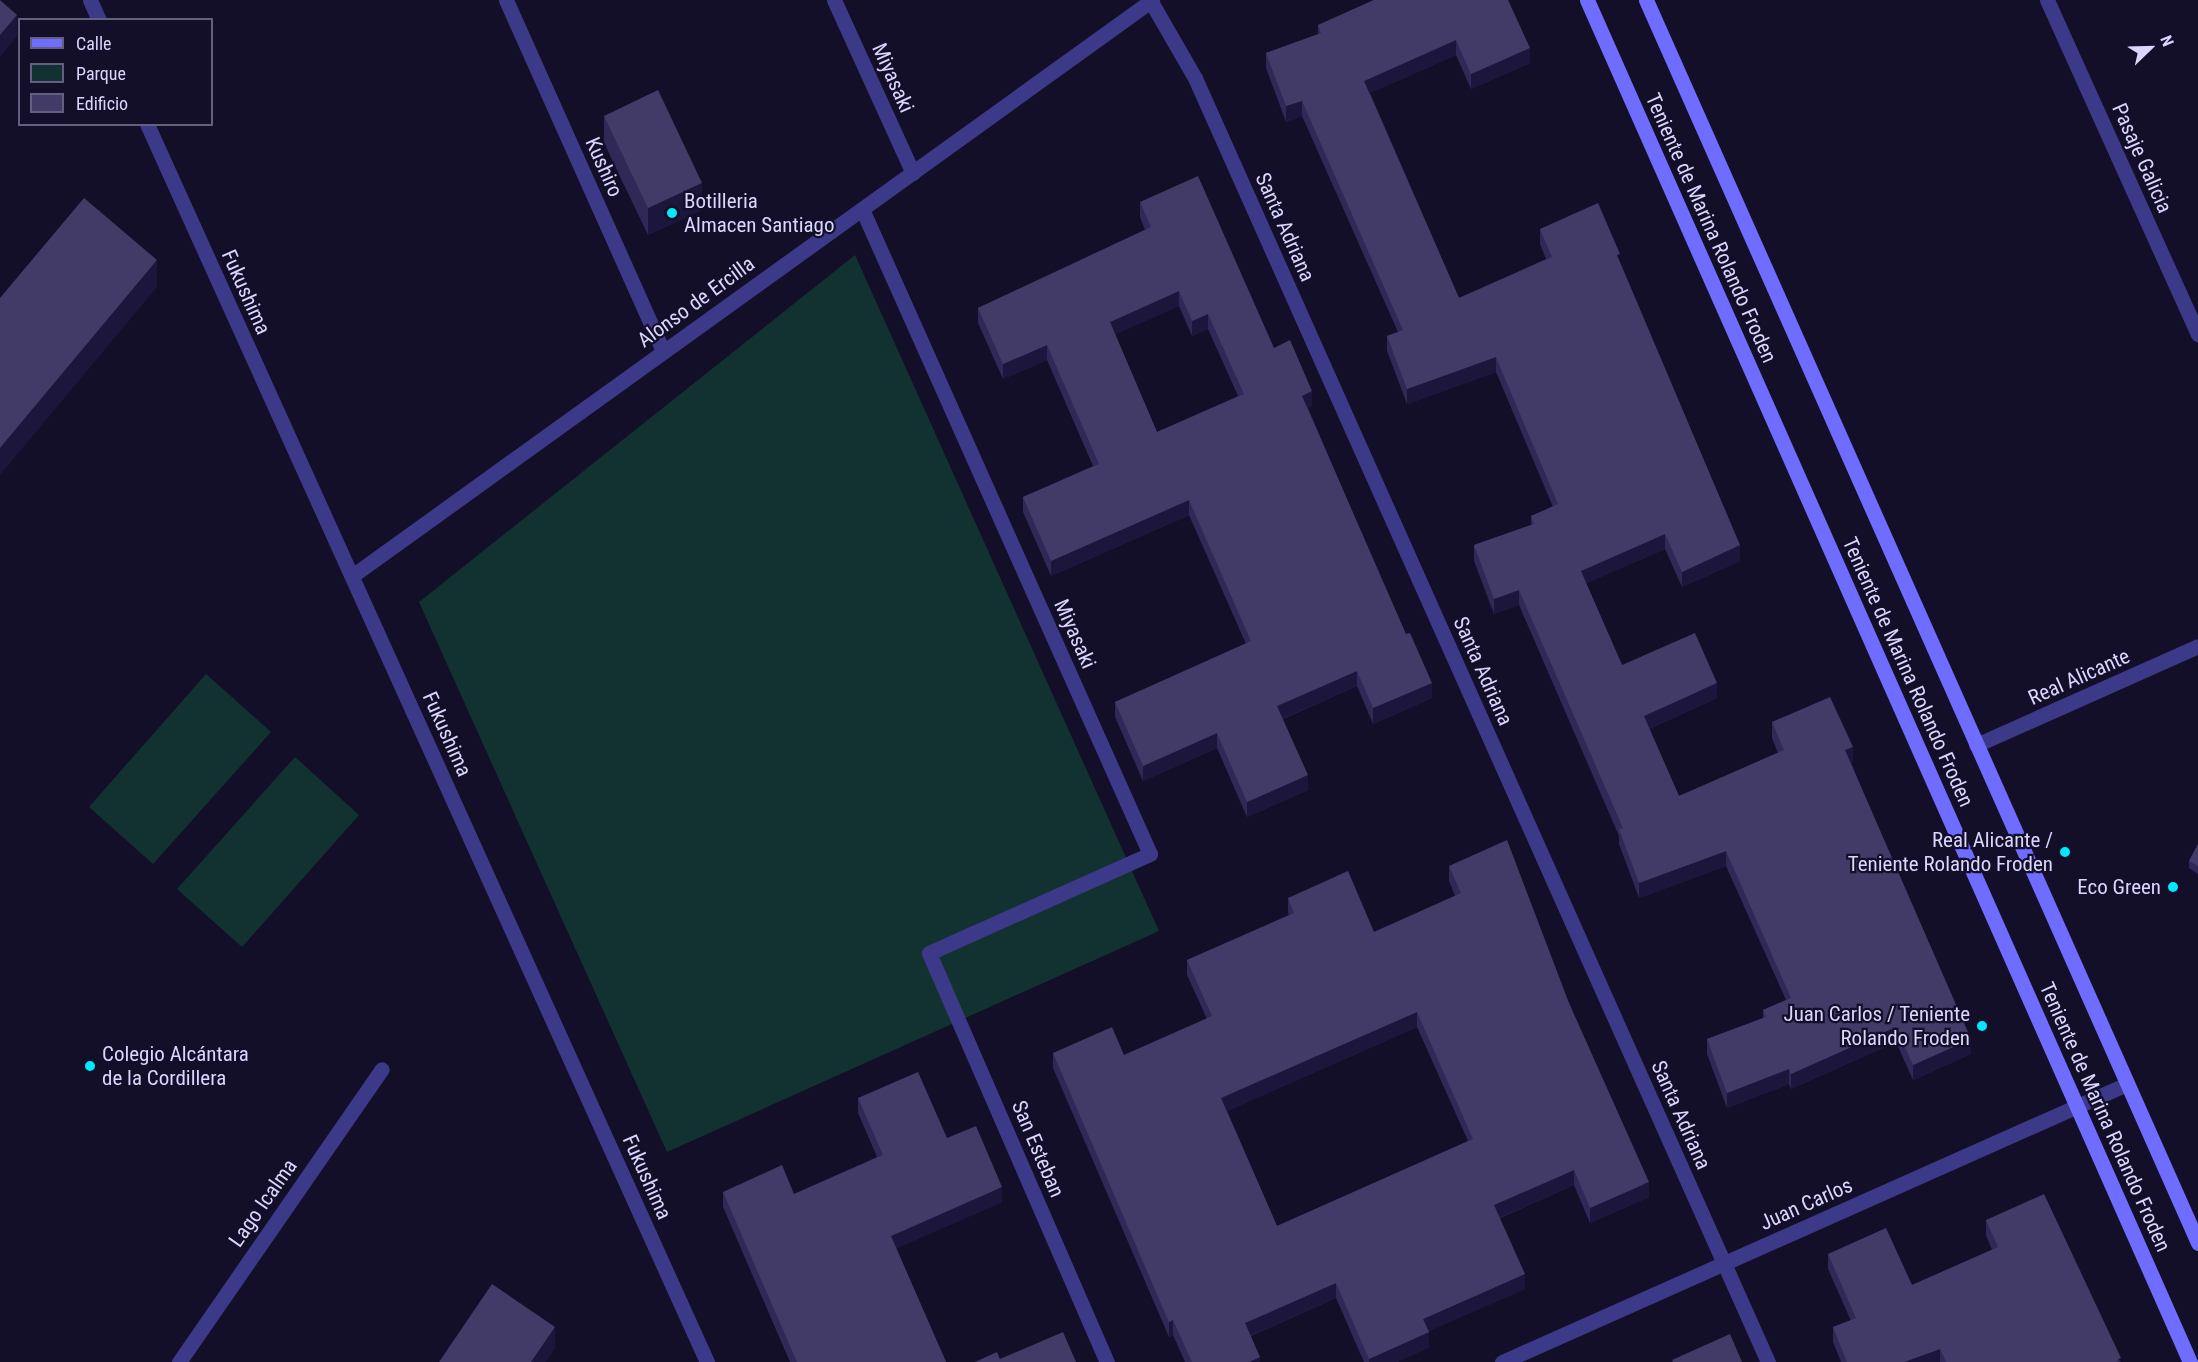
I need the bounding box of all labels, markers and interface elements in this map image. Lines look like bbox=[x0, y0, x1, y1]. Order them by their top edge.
legend bbox=[18, 18, 213, 126]
north arrow bbox=[2120, 18, 2180, 78]
text: Calle bbox=[76, 33, 112, 54]
text: N bbox=[2156, 33, 2178, 49]
street label: Miyasaki bbox=[867, 39, 919, 117]
text: Parque bbox=[76, 63, 126, 84]
street label: Teniente de Marina Rolando Froden bbox=[1640, 89, 1782, 367]
text: Edificio bbox=[76, 93, 128, 114]
street label: Pasaje Galicia bbox=[2107, 99, 2177, 217]
street label: Kushiro bbox=[580, 133, 628, 201]
street label: Santa Adriana bbox=[1250, 169, 1320, 285]
place label: Botilleria Almacen Santiago bbox=[684, 188, 834, 238]
marker: Botilleria Almacen Santiago bbox=[665, 206, 679, 220]
street label: Fukushima bbox=[216, 246, 276, 338]
street label: Alonso de Ercilla bbox=[633, 251, 759, 353]
street label: Teniente de Marina Rolando Froden bbox=[1837, 533, 1979, 811]
street label: Miyasaki bbox=[1049, 595, 1101, 673]
street label: Santa Adriana bbox=[1448, 613, 1518, 729]
street label: Real Alicante bbox=[2024, 643, 2134, 711]
street label: Fukushima bbox=[417, 688, 477, 780]
place label: Real Alicante / Teniente Rolando Froden bbox=[1848, 827, 2053, 877]
marker: Real Alicante / Teniente Rolando Froden bbox=[2058, 845, 2072, 859]
place label: Eco Green bbox=[2077, 874, 2161, 900]
marker: Eco Green bbox=[2166, 880, 2180, 894]
street label: Teniente de Marina Rolando Froden bbox=[2034, 978, 2176, 1256]
place label: Juan Carlos / Teniente Rolando Froden bbox=[1783, 1001, 1970, 1051]
marker: Juan Carlos / Teniente Rolando Froden bbox=[1975, 1019, 1989, 1033]
place label: Colegio Alcántara de la Cordillera bbox=[102, 1041, 249, 1091]
street label: Santa Adriana bbox=[1646, 1057, 1716, 1173]
marker: Colegio Alcántara de la Cordillera bbox=[83, 1059, 97, 1073]
street label: San Esteban bbox=[1006, 1097, 1070, 1201]
street label: Fukushima bbox=[617, 1131, 677, 1223]
street label: Lago Icalma bbox=[224, 1154, 302, 1252]
street label: Juan Carlos bbox=[1756, 1172, 1856, 1236]

